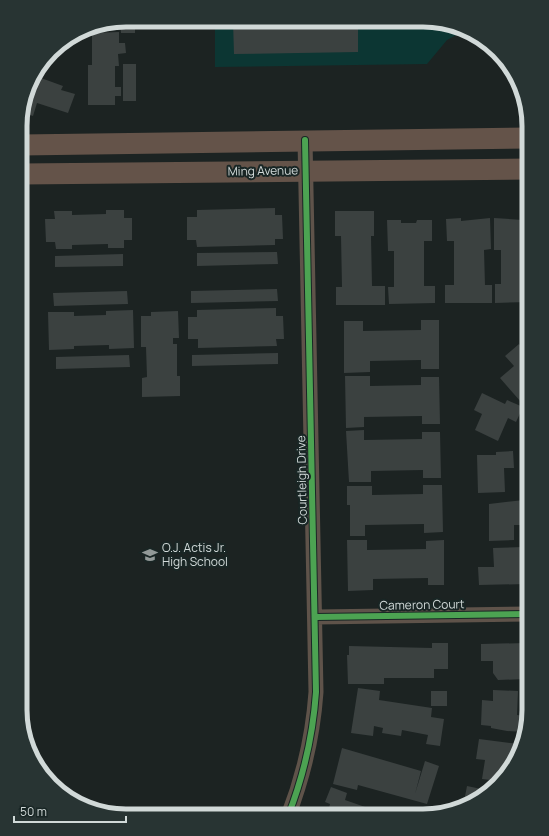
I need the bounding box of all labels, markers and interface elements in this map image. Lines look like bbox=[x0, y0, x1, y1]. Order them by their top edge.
street label: Ming Avenue bbox=[228, 161, 298, 180]
street label: Courtleigh Drive bbox=[292, 435, 311, 525]
place label: O.J. Actis Jr. High School bbox=[162, 539, 228, 570]
school or university icon: O.J. Actis Jr. High School bbox=[141, 546, 159, 564]
street label: Cameron Court bbox=[379, 595, 465, 614]
scale bar bbox=[14, 798, 126, 824]
text: 50 m bbox=[20, 803, 47, 820]

